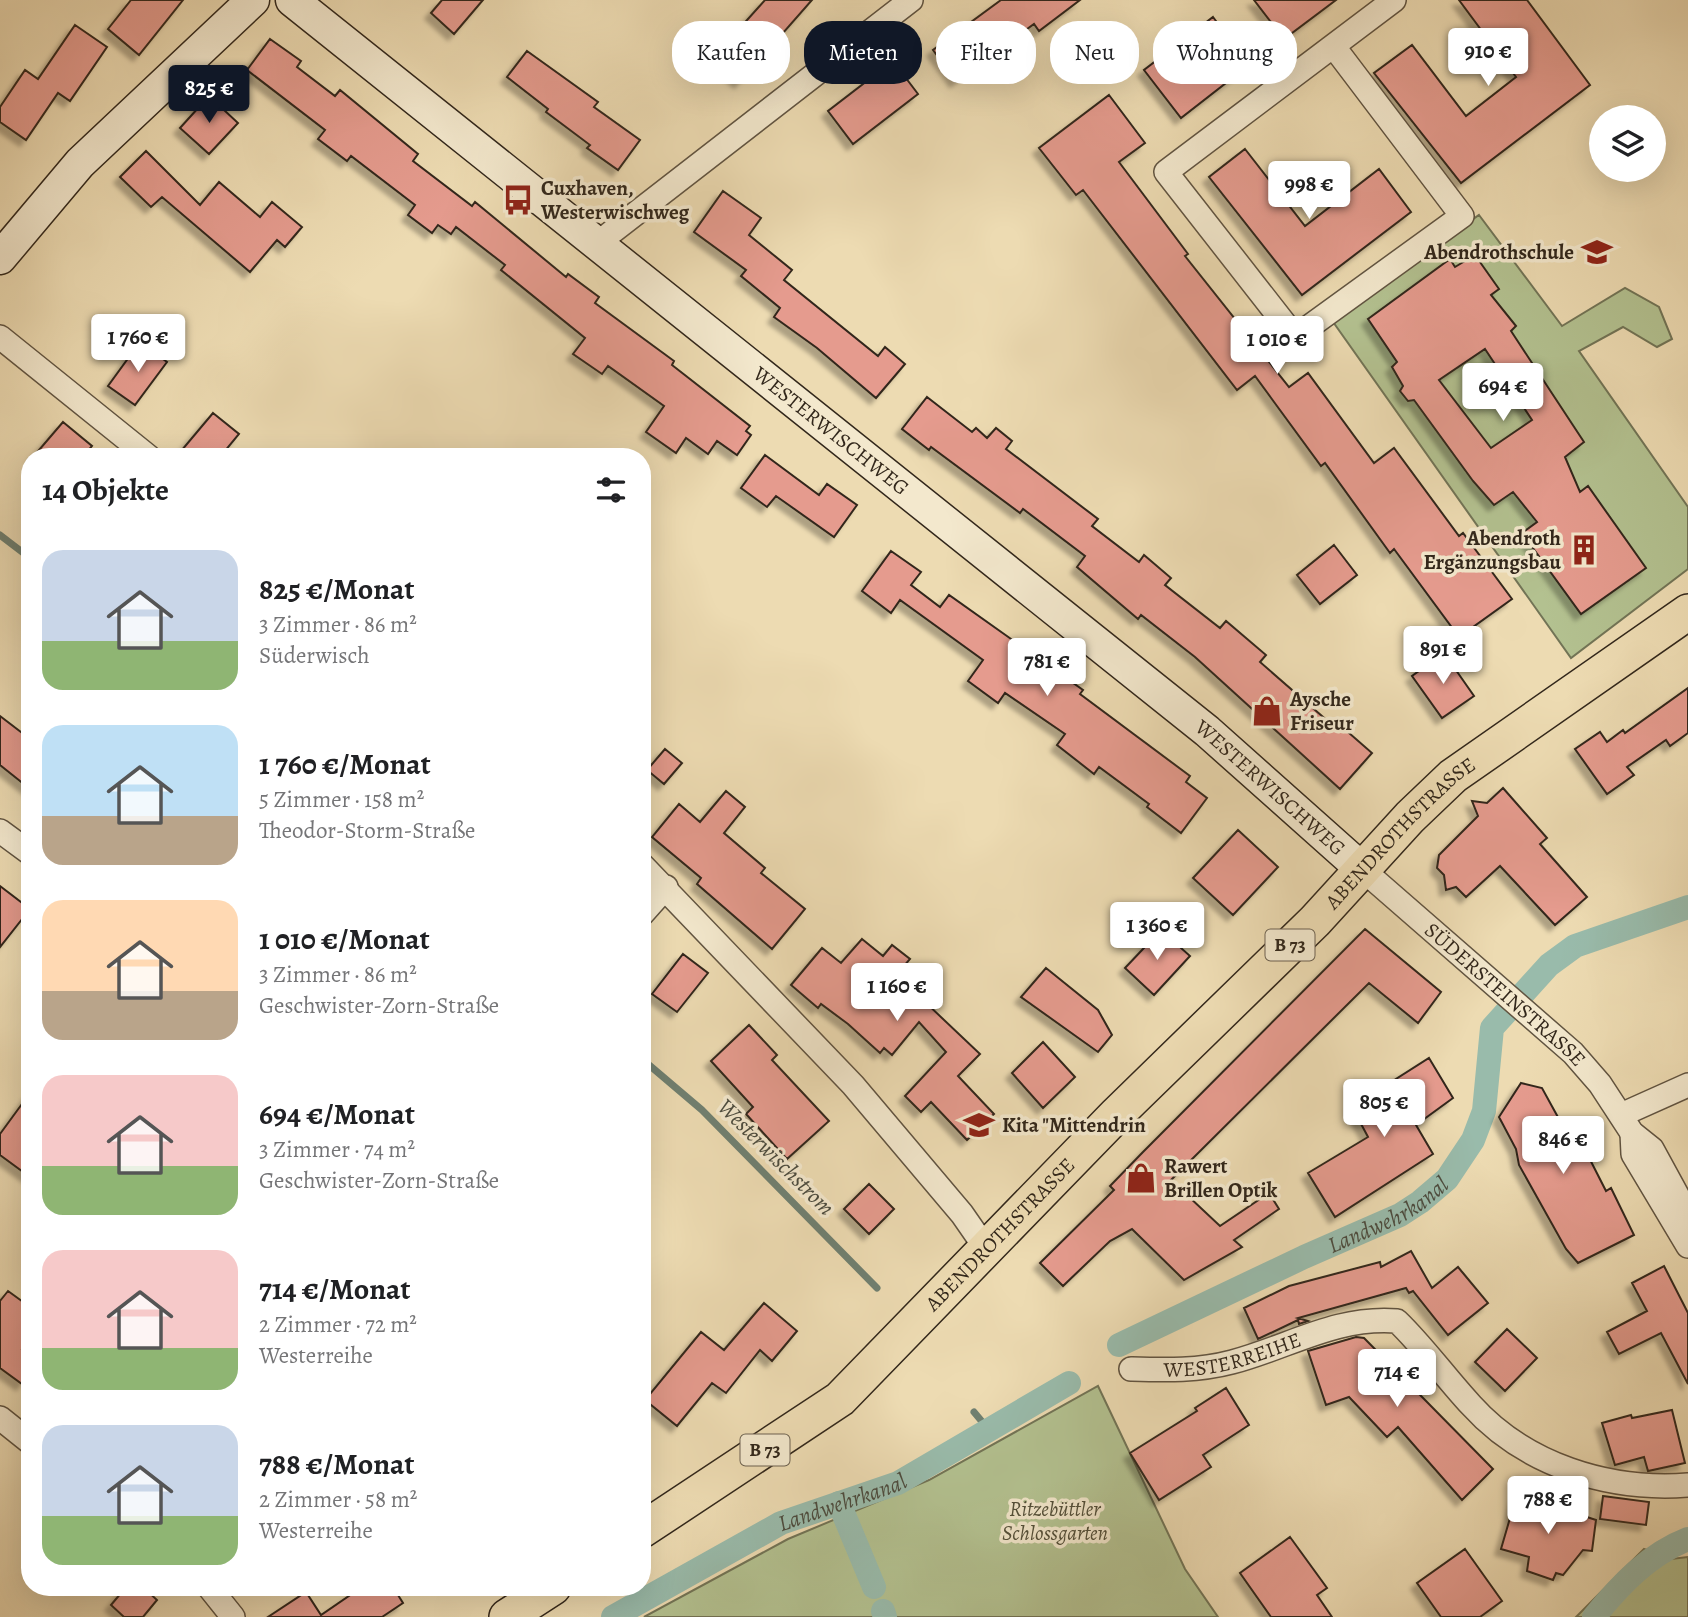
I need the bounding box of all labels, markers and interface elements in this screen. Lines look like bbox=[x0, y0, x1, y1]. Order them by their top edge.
chip: Kaufen bbox=[672, 21, 790, 84]
chip: Mieten bbox=[804, 21, 922, 84]
chip: Filter bbox=[936, 21, 1036, 84]
chip: Neu bbox=[1050, 21, 1139, 84]
chip: Wohnung bbox=[1153, 21, 1297, 84]
pin: 910 € bbox=[1439, 28, 1537, 88]
text: 910 € bbox=[1464, 35, 1512, 66]
pin: 825 € bbox=[160, 66, 258, 125]
text: 825 € bbox=[184, 72, 234, 103]
map controls bbox=[1589, 105, 1666, 182]
button: layers bbox=[1589, 105, 1666, 182]
pin: 998 € bbox=[1260, 162, 1358, 221]
text: 998 € bbox=[1284, 168, 1334, 199]
place label: Cuxhaven, Westerwischweg bbox=[540, 174, 690, 226]
bus stop icon: Cuxhaven, Westerwischweg bbox=[501, 183, 535, 217]
school or university icon: Abendrothschule bbox=[1580, 235, 1614, 269]
place label: Abendrothschule bbox=[1423, 238, 1574, 266]
pin: 1 760 € bbox=[73, 314, 203, 374]
pin: 1 010 € bbox=[1212, 316, 1342, 376]
text: 1 760 € bbox=[107, 321, 169, 352]
text: 1 010 € bbox=[1247, 323, 1307, 354]
street label: WESTERWISCHWEG bbox=[747, 359, 915, 502]
pin: 694 € bbox=[1454, 364, 1552, 423]
text: 694 € bbox=[1478, 370, 1528, 401]
text: 14 Objekte bbox=[42, 470, 169, 510]
icon: filters bbox=[592, 471, 630, 509]
place label: Abendroth Ergänzungsbau bbox=[1423, 524, 1562, 576]
building icon: Abendroth Ergänzungsbau bbox=[1567, 533, 1601, 567]
text: 825 €/Monat bbox=[259, 569, 415, 609]
icon: home bbox=[98, 578, 182, 662]
text: 3 Zimmer · 86 m² bbox=[259, 609, 417, 640]
pin: 891 € bbox=[1394, 626, 1492, 686]
text: 891 € bbox=[1419, 633, 1467, 664]
pin: 781 € bbox=[998, 638, 1096, 698]
text: Süderwisch bbox=[259, 640, 369, 671]
text: 781 € bbox=[1024, 645, 1070, 676]
place label: Aysche Friseur bbox=[1289, 685, 1354, 737]
shop icon: Aysche Friseur bbox=[1250, 694, 1284, 728]
street label: WESTERWISCHWEG bbox=[1189, 712, 1351, 862]
text: 1 760 €/Monat bbox=[259, 744, 431, 784]
street label: ABENDROTHSTRASSE bbox=[1318, 751, 1481, 916]
icon: home bbox=[98, 753, 182, 837]
text: 5 Zimmer · 158 m² bbox=[259, 784, 424, 815]
text: Theodor-Storm-Straße bbox=[259, 815, 475, 846]
pin: 1 360 € bbox=[1092, 902, 1222, 962]
text: 1 360 € bbox=[1126, 909, 1188, 940]
street label: SÜDERSTEINSTRASSE bbox=[1419, 916, 1592, 1072]
text: 1 010 €/Monat bbox=[259, 919, 430, 959]
icon: home bbox=[98, 928, 182, 1012]
road number: B 73 bbox=[1266, 930, 1314, 960]
text: 3 Zimmer · 86 m² bbox=[259, 959, 417, 990]
pin: 1 160 € bbox=[832, 964, 962, 1023]
text: 1 160 € bbox=[867, 970, 927, 1001]
text: Geschwister-Zorn-Straße bbox=[259, 990, 499, 1021]
pin: 805 € bbox=[1335, 1080, 1433, 1139]
text: 805 € bbox=[1359, 1086, 1409, 1117]
water label: Westerwischstrom bbox=[711, 1092, 841, 1222]
text: 694 €/Monat bbox=[259, 1094, 415, 1134]
icon: home bbox=[98, 1103, 182, 1187]
school or university icon: Kita "Mittendrin bbox=[962, 1108, 996, 1142]
place label: Kita "Mittendrin bbox=[1002, 1111, 1146, 1139]
pin: 846 € bbox=[1514, 1116, 1612, 1176]
text: 846 € bbox=[1538, 1123, 1588, 1154]
text: 3 Zimmer · 74 m² bbox=[259, 1134, 415, 1165]
street label: ABENDROTHSTRASSE bbox=[918, 1152, 1081, 1318]
place label: Rawert Brillen Optik bbox=[1164, 1152, 1278, 1204]
shop icon: Rawert Brillen Optik bbox=[1124, 1161, 1158, 1195]
text: Geschwister-Zorn-Straße bbox=[259, 1165, 499, 1196]
water label: Landwehrkanal bbox=[1323, 1169, 1455, 1260]
text: 714 €/Monat bbox=[259, 1269, 411, 1309]
icon: home bbox=[98, 1278, 182, 1362]
text: 2 Zimmer · 72 m² bbox=[259, 1309, 417, 1340]
street label: WESTERREIHE bbox=[1162, 1325, 1305, 1384]
text: Westerreihe bbox=[259, 1340, 373, 1371]
pin: 714 € bbox=[1348, 1350, 1446, 1409]
text: 714 € bbox=[1374, 1356, 1420, 1387]
road number: B 73 bbox=[740, 1434, 790, 1466]
text: 788 €/Monat bbox=[259, 1444, 414, 1484]
icon: home bbox=[98, 1453, 182, 1537]
water label: Landwehrkanal bbox=[774, 1466, 913, 1538]
pin: 788 € bbox=[1499, 1476, 1597, 1536]
text: 788 € bbox=[1523, 1483, 1573, 1514]
text: 2 Zimmer · 58 m² bbox=[259, 1484, 417, 1515]
park label: Ritzebüttler Schlossgarten bbox=[1002, 1495, 1108, 1547]
text: Westerreihe bbox=[259, 1515, 373, 1546]

